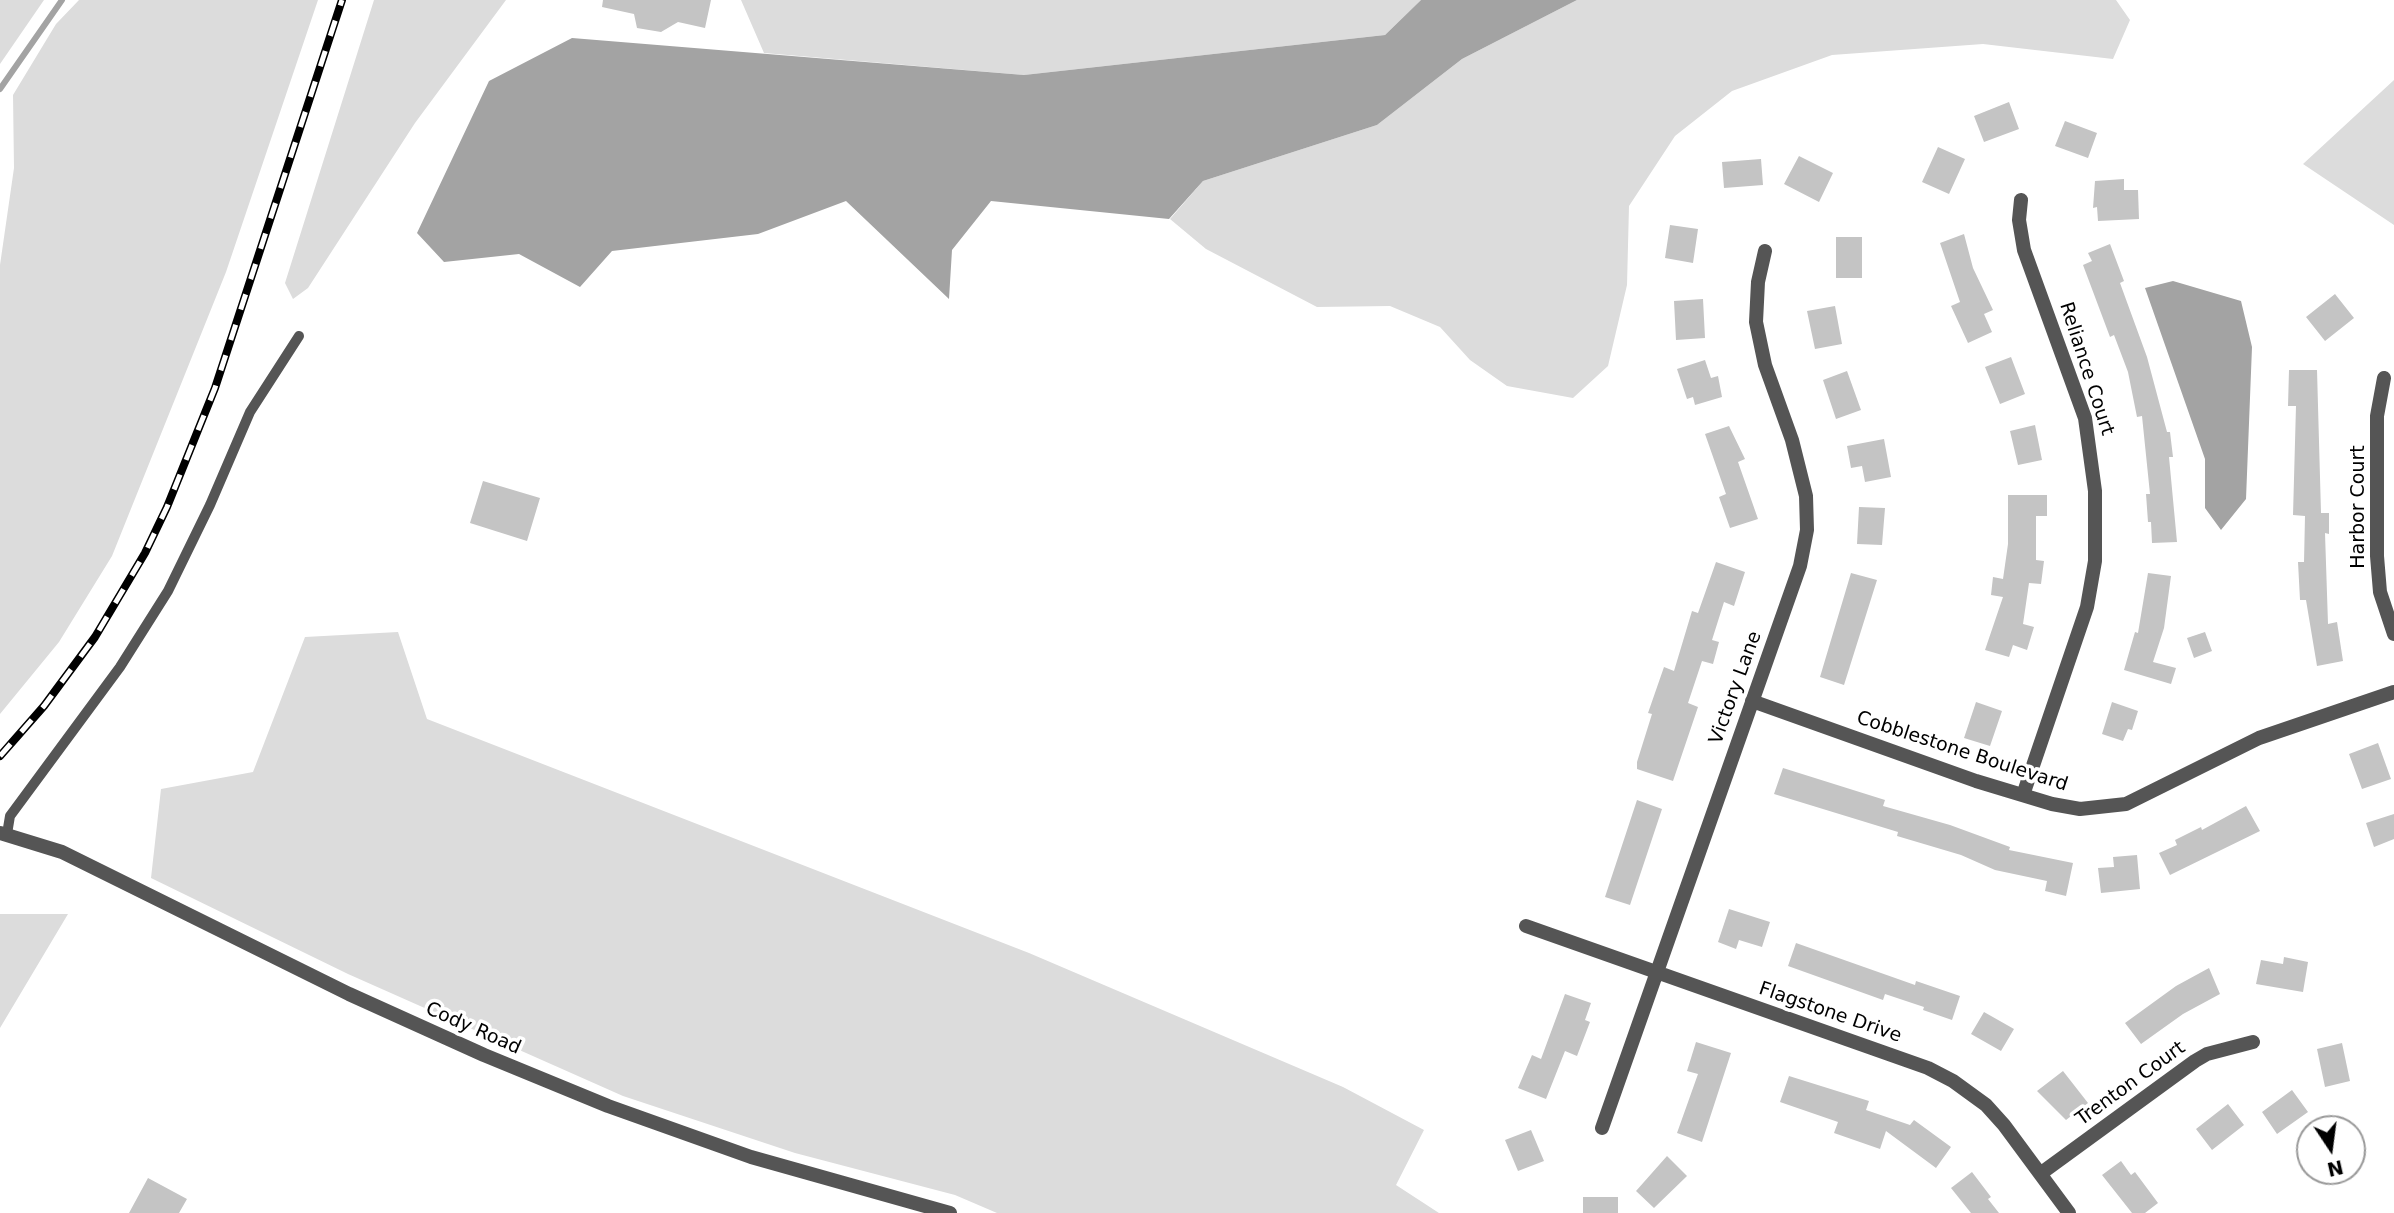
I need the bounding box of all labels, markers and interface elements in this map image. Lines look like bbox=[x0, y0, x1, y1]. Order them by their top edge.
street label: Reliance Court bbox=[2054, 300, 2118, 438]
street label: Harbor Court bbox=[2348, 445, 2370, 569]
street label: Victory Lane bbox=[1705, 628, 1767, 748]
street label: Cobblestone Boulevard bbox=[1853, 707, 2071, 797]
street label: Flagstone Drive bbox=[1756, 978, 1904, 1048]
street label: Cody Road bbox=[422, 998, 524, 1060]
street label: Trenton Court bbox=[2072, 1037, 2190, 1131]
north arrow bbox=[2296, 1115, 2366, 1185]
text: N bbox=[2325, 1156, 2345, 1181]

